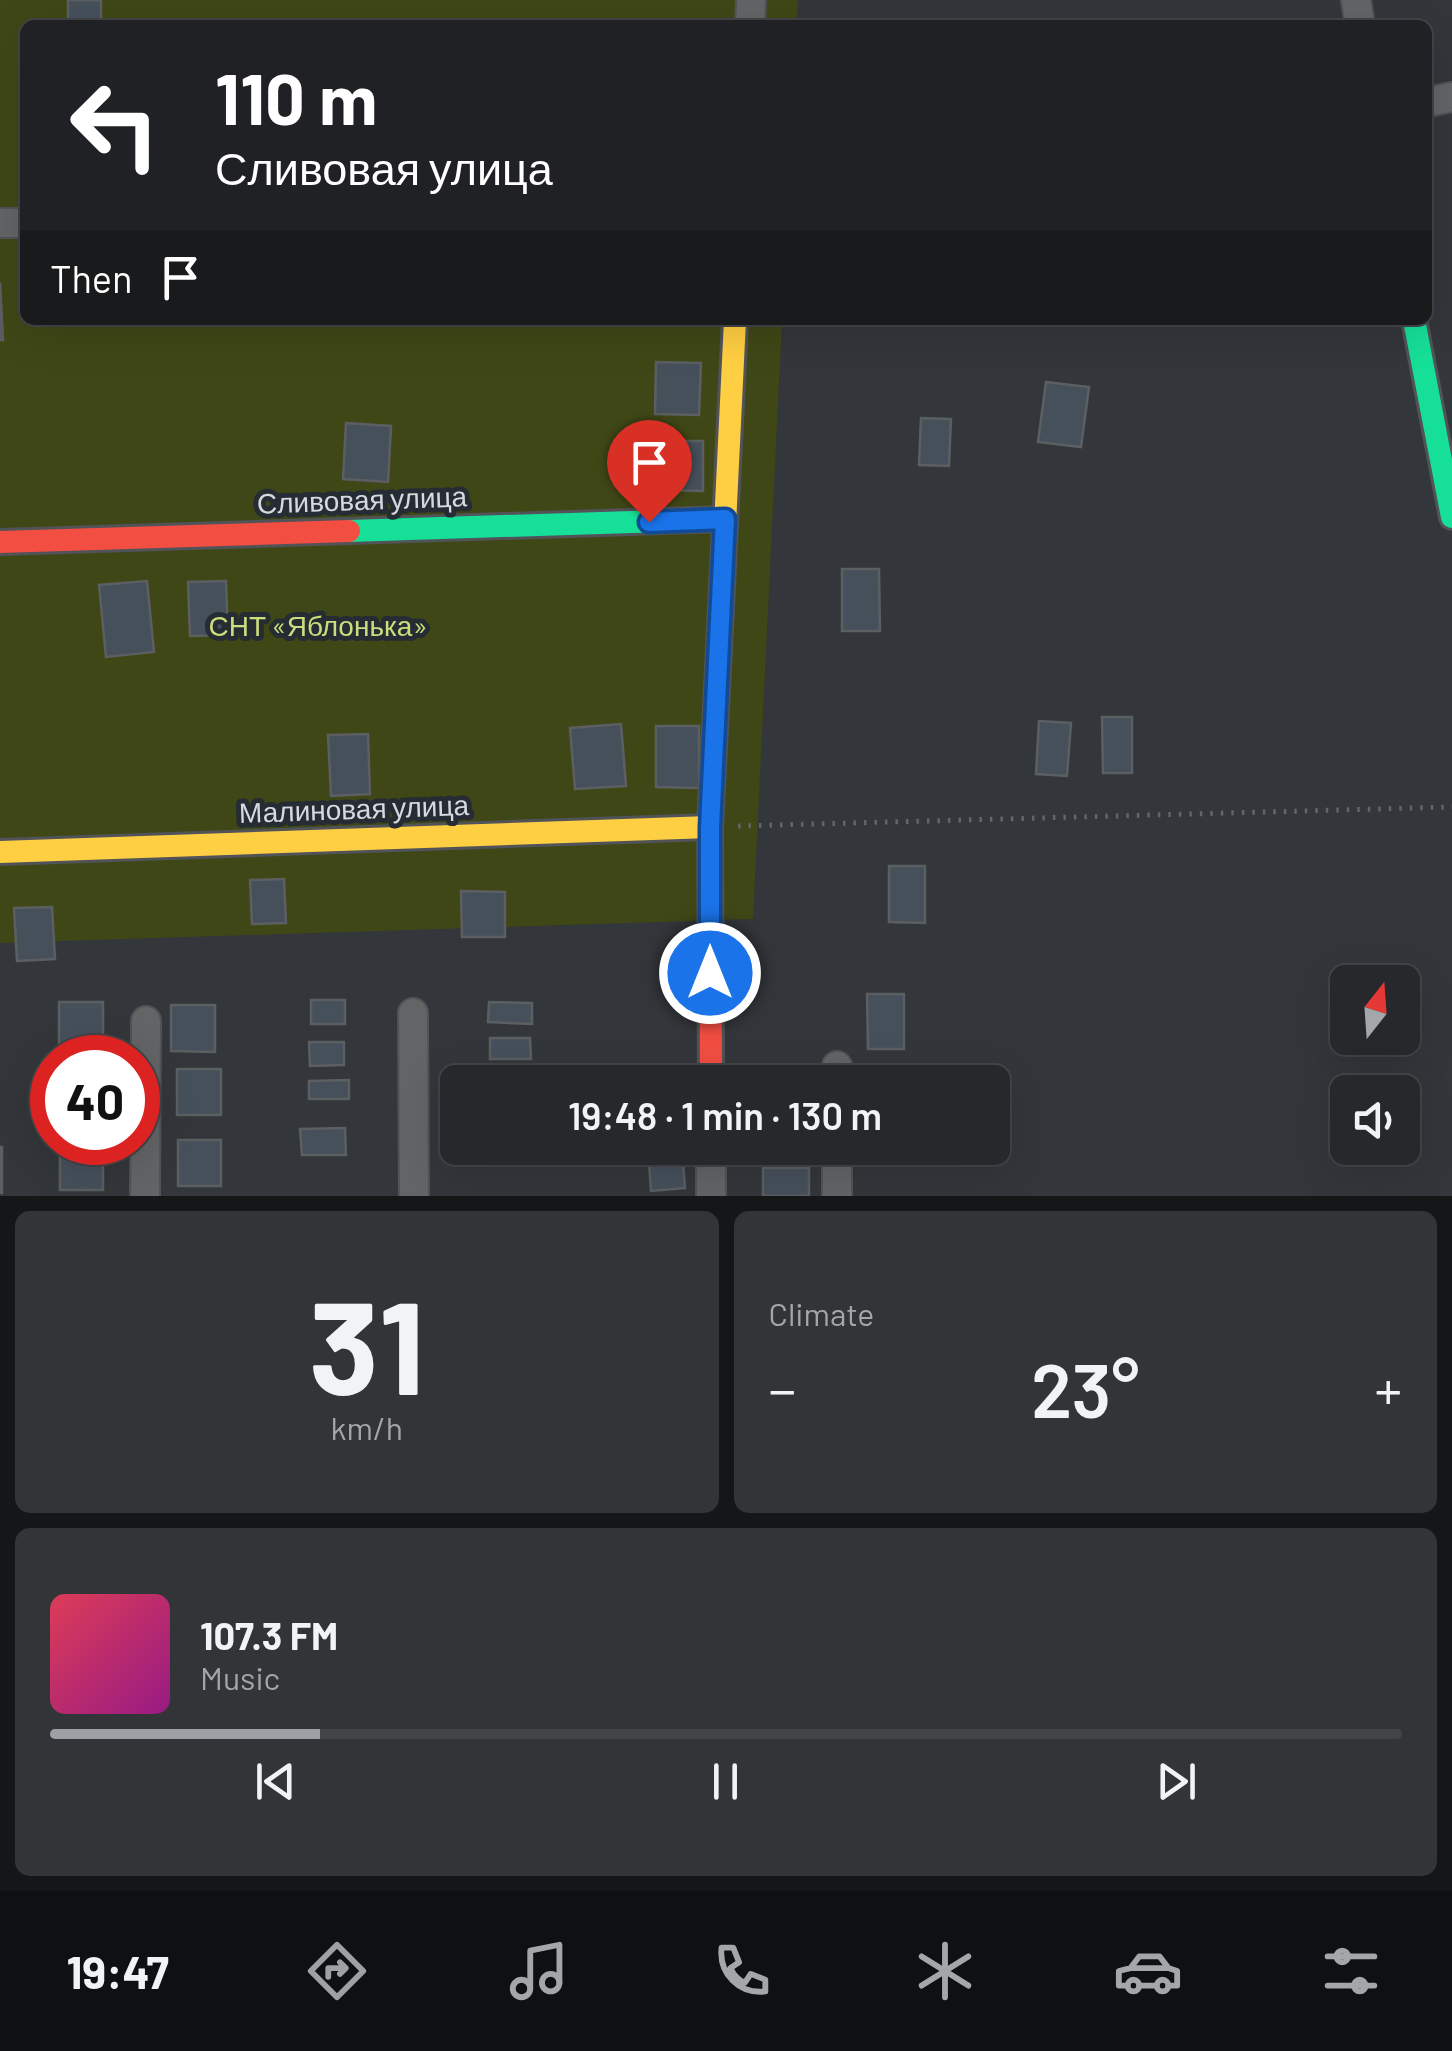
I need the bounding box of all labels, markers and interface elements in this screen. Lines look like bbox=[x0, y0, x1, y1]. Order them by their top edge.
text: 110 m bbox=[215, 55, 377, 139]
icon: left bbox=[50, 60, 180, 190]
text: Сливовая улица bbox=[215, 140, 553, 194]
icon: arrive bbox=[153, 250, 208, 305]
text: Then bbox=[50, 255, 133, 301]
pin bbox=[607, 420, 692, 523]
icon: arrive bbox=[622, 435, 677, 490]
street label: Сливовая улица bbox=[256, 478, 468, 520]
park label: СНТ «Яблонька» bbox=[208, 608, 428, 642]
street label: Малиновая улица bbox=[238, 787, 470, 829]
position arrow bbox=[658, 921, 762, 1025]
north arrow bbox=[1330, 965, 1420, 1055]
map controls bbox=[1330, 965, 1420, 1165]
speed limit sign: 40 bbox=[30, 1035, 160, 1165]
button: sound bbox=[1330, 1075, 1420, 1165]
text: 19:48 · 1 min · 130 m bbox=[568, 1092, 882, 1138]
text: 31 bbox=[309, 1265, 425, 1421]
text: Climate bbox=[769, 1294, 874, 1332]
text: 23° bbox=[1031, 1343, 1140, 1433]
text: − bbox=[769, 1355, 796, 1421]
text: + bbox=[1374, 1355, 1402, 1421]
text: km/h bbox=[331, 1408, 403, 1446]
text: 107.3 FM bbox=[200, 1612, 338, 1658]
text: Music bbox=[200, 1658, 280, 1696]
icon: previous bbox=[248, 1754, 303, 1809]
icon: pause bbox=[698, 1754, 753, 1809]
icon: next bbox=[1149, 1754, 1204, 1809]
icon: directions bbox=[302, 1936, 372, 2006]
icon: music bbox=[504, 1936, 574, 2006]
icon: phone bbox=[707, 1936, 777, 2006]
icon: climate bbox=[910, 1936, 980, 2006]
icon: car bbox=[1113, 1936, 1183, 2006]
icon: filters bbox=[1316, 1936, 1386, 2006]
text: 19:47 bbox=[66, 1944, 169, 1998]

